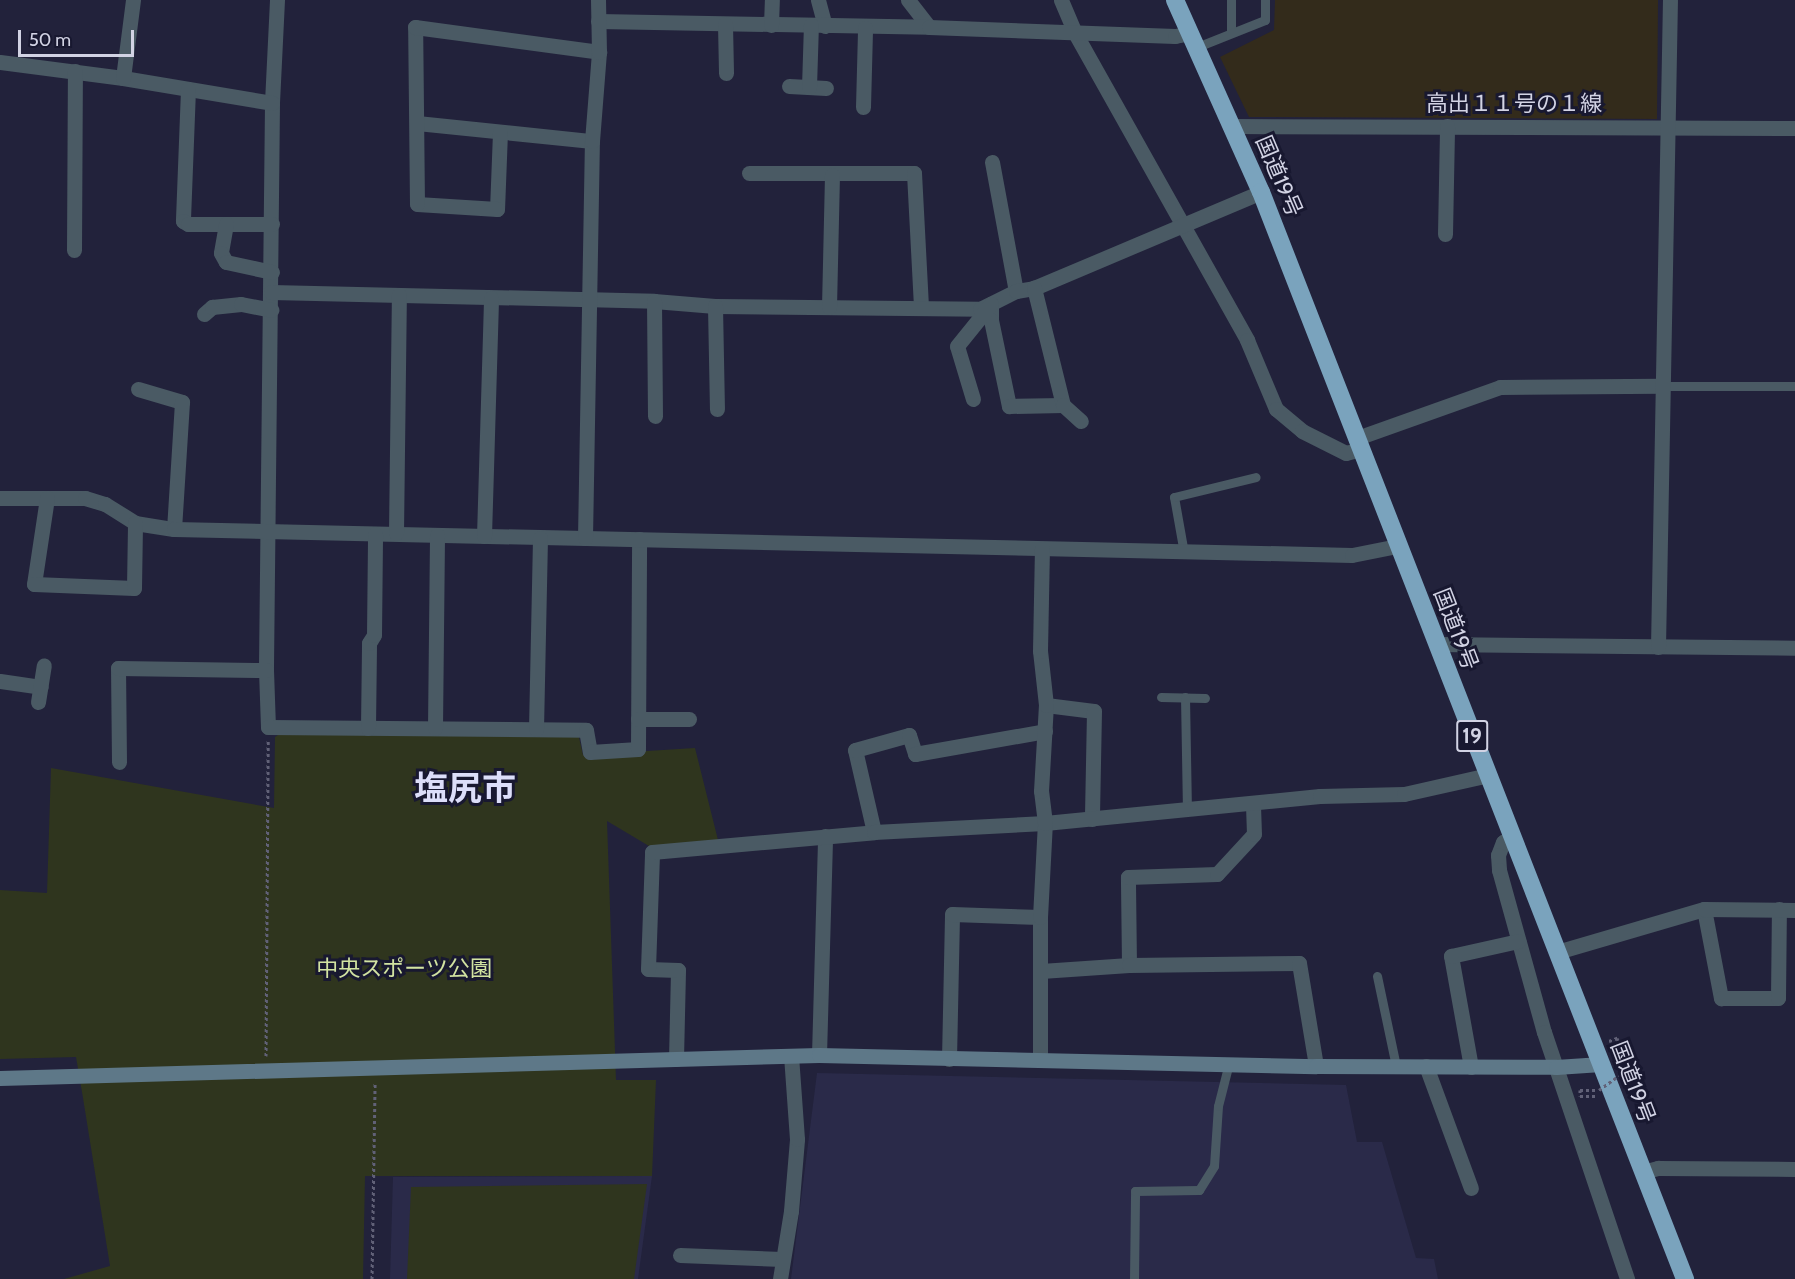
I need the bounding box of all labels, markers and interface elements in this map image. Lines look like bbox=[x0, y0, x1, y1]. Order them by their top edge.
scale bar bbox=[21, 18, 136, 56]
text: 50 m bbox=[29, 29, 71, 51]
street label: 高出１１号の１線 bbox=[1426, 91, 1602, 117]
street label: 国道19号 bbox=[1250, 131, 1308, 221]
street label: 国道19号 bbox=[1428, 584, 1484, 674]
road number: 19 bbox=[1456, 718, 1488, 754]
district label: 塩尻市 bbox=[414, 769, 516, 809]
park label: 中央スポーツ公園 bbox=[316, 956, 492, 982]
street label: 国道19号 bbox=[1605, 1037, 1661, 1127]

